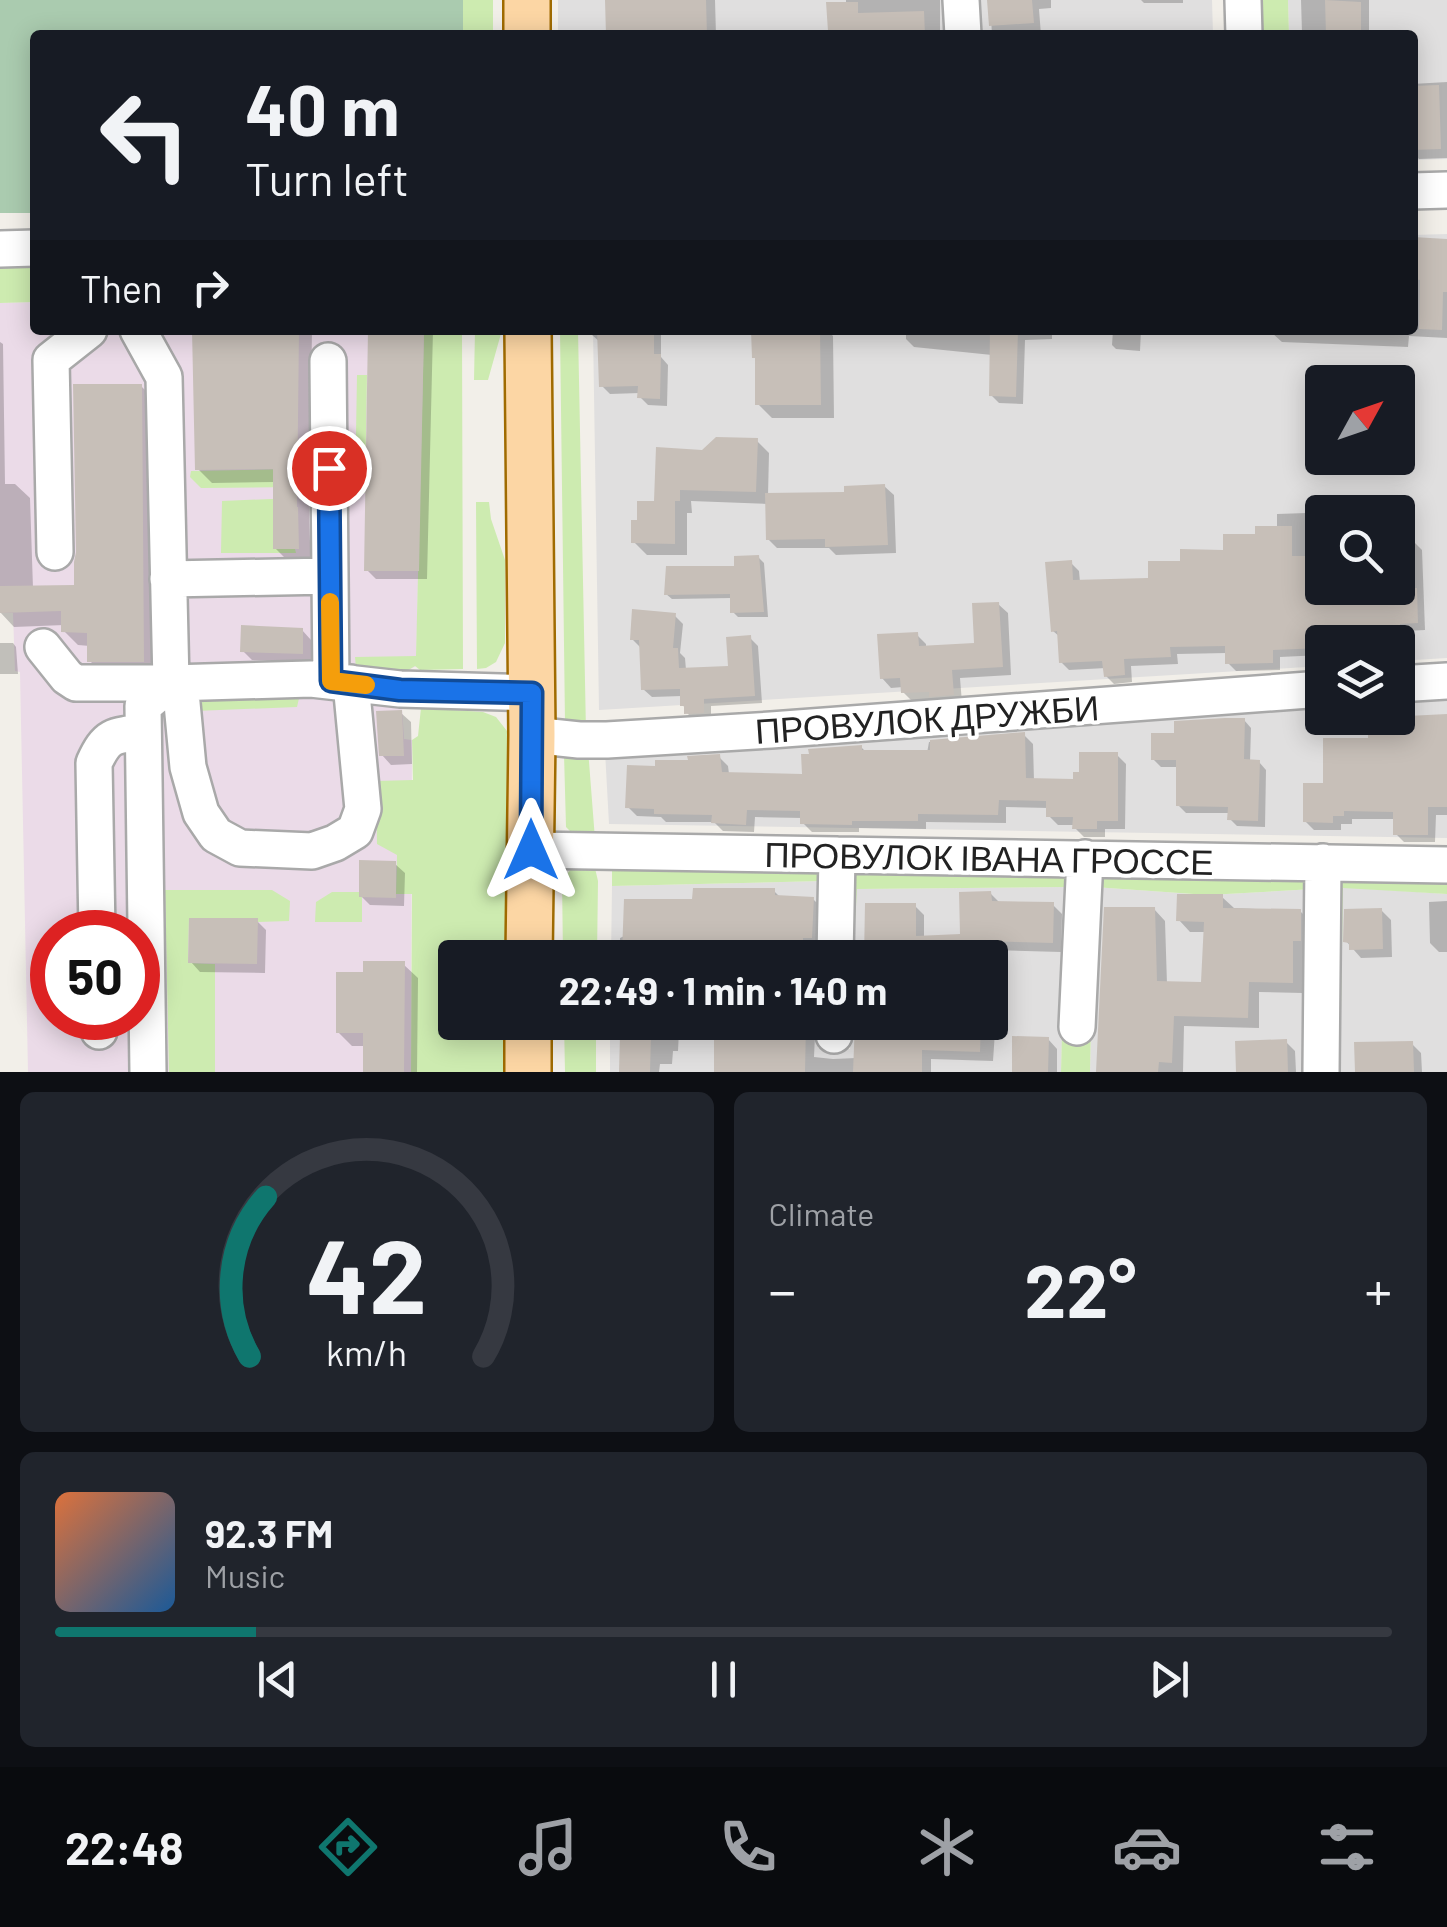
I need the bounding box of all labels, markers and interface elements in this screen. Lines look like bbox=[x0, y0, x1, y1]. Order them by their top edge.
text: 40 m bbox=[245, 66, 400, 150]
icon: left bbox=[80, 70, 210, 200]
text: Turn left bbox=[245, 151, 409, 205]
icon: right bbox=[183, 260, 238, 315]
text: Then bbox=[80, 265, 163, 311]
north arrow bbox=[1305, 365, 1415, 475]
map controls bbox=[1305, 365, 1415, 735]
pin bbox=[287, 426, 372, 511]
icon: arrive bbox=[302, 441, 357, 496]
button: search bbox=[1305, 495, 1415, 605]
button: layers bbox=[1305, 625, 1415, 735]
street label: ПРОВУЛОК ДРУЖБИ bbox=[754, 685, 1100, 751]
position arrow bbox=[479, 798, 583, 902]
street label: ПРОВУЛОК ІВАНА ГРОССЕ bbox=[764, 832, 1214, 882]
speed limit sign: 50 bbox=[30, 910, 160, 1040]
text: 22:49 · 1 min · 140 m bbox=[559, 967, 887, 1013]
text: Climate bbox=[769, 1194, 874, 1232]
text: 42 bbox=[306, 1210, 427, 1335]
text: 22° bbox=[1024, 1243, 1136, 1333]
text: − bbox=[769, 1256, 796, 1322]
text: + bbox=[1364, 1256, 1392, 1322]
text: km/h bbox=[326, 1330, 407, 1373]
text: 92.3 FM bbox=[205, 1510, 333, 1556]
text: Music bbox=[205, 1556, 285, 1594]
icon: previous bbox=[250, 1652, 305, 1707]
icon: pause bbox=[696, 1652, 751, 1707]
icon: next bbox=[1142, 1652, 1197, 1707]
icon: directions bbox=[313, 1812, 383, 1882]
icon: music bbox=[513, 1812, 583, 1882]
icon: phone bbox=[713, 1812, 783, 1882]
icon: climate bbox=[912, 1812, 982, 1882]
icon: car bbox=[1112, 1812, 1182, 1882]
icon: filters bbox=[1312, 1812, 1382, 1882]
text: 22:48 bbox=[65, 1820, 183, 1874]

